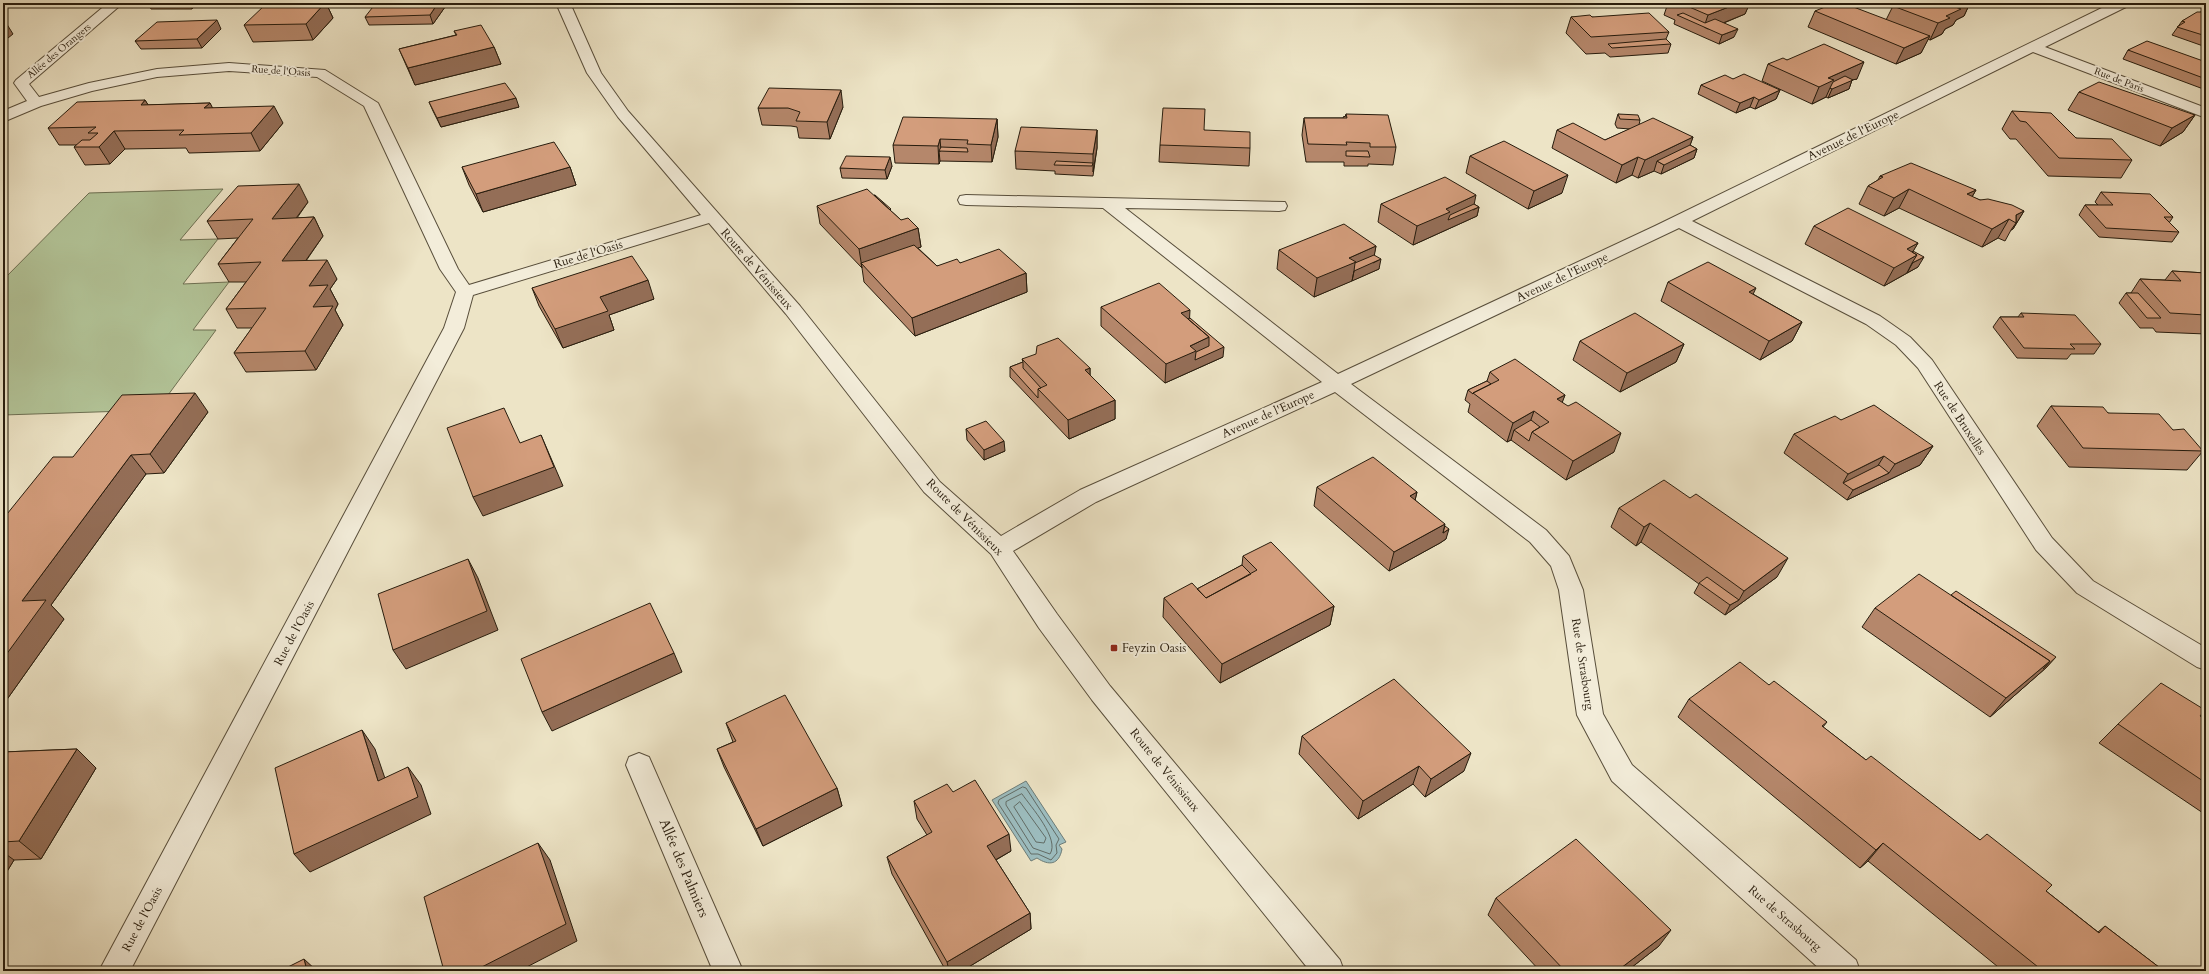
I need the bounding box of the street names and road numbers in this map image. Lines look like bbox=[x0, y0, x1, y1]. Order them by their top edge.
street label: Allée des Orangers bbox=[24, 20, 94, 82]
street label: Rue de l'Oasis bbox=[251, 62, 311, 80]
street label: Rue de Paris bbox=[2092, 64, 2146, 96]
street label: Avenue de l'Europe bbox=[1805, 106, 1901, 164]
street label: Route de Vénissieux bbox=[717, 225, 797, 313]
street label: Rue de l'Oasis bbox=[552, 236, 624, 272]
street label: Avenue de l'Europe bbox=[1513, 249, 1611, 305]
street label: Rue de Bruxelles bbox=[1930, 378, 1990, 458]
street label: Avenue de l'Europe bbox=[1219, 386, 1317, 442]
street label: Route de Vénissieux bbox=[923, 475, 1007, 559]
street label: Rue de l'Oasis bbox=[270, 598, 318, 668]
street label: Rue de Strasbourg bbox=[1568, 617, 1598, 711]
street label: Route de Vénissieux bbox=[1126, 725, 1204, 815]
street label: Allée des Palmiers bbox=[655, 816, 714, 921]
street label: Rue de Strasbourg bbox=[1745, 882, 1825, 955]
street label: Rue de l'Oasis bbox=[118, 884, 166, 954]

